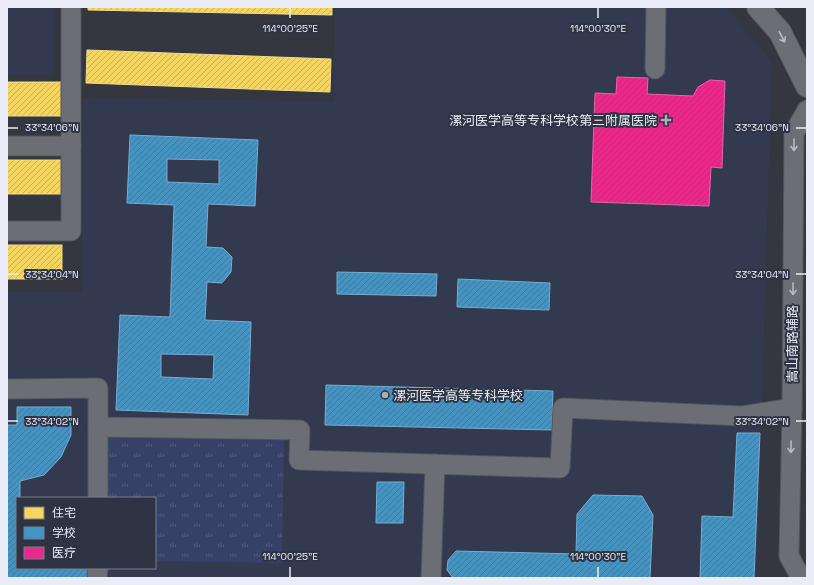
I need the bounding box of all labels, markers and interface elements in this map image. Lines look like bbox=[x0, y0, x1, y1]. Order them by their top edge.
text: 114°00'25"E bbox=[262, 22, 318, 35]
text: 114°00'30"E bbox=[570, 22, 626, 35]
one-way arrow bbox=[779, 31, 787, 43]
place label: 漯河医学高等专科学校第三附属医院 bbox=[449, 112, 657, 129]
marker: 漯河医学高等专科学校第三附属医院 bbox=[660, 114, 672, 126]
text: 33°34'06"N bbox=[25, 121, 79, 134]
text: 33°34'06"N bbox=[735, 121, 789, 134]
one-way arrow bbox=[790, 138, 798, 151]
text: 33°34'04"N bbox=[25, 268, 79, 281]
text: 33°34'04"N bbox=[735, 268, 789, 281]
one-way arrow bbox=[789, 282, 797, 295]
street label: 嵩山南路辅路 bbox=[784, 305, 801, 383]
place label: 漯河医学高等专科学校 bbox=[393, 387, 523, 404]
marker: 漯河医学高等专科学校 bbox=[380, 390, 390, 400]
text: 33°34'02"N bbox=[25, 415, 79, 428]
text: 33°34'02"N bbox=[735, 415, 789, 428]
one-way arrow bbox=[787, 440, 795, 453]
legend bbox=[16, 497, 156, 569]
text: 住宅 bbox=[52, 505, 76, 521]
text: 学校 bbox=[52, 525, 76, 541]
text: 医疗 bbox=[52, 545, 76, 561]
text: 114°00'25"E bbox=[262, 550, 318, 563]
text: 114°00'30"E bbox=[570, 550, 626, 563]

